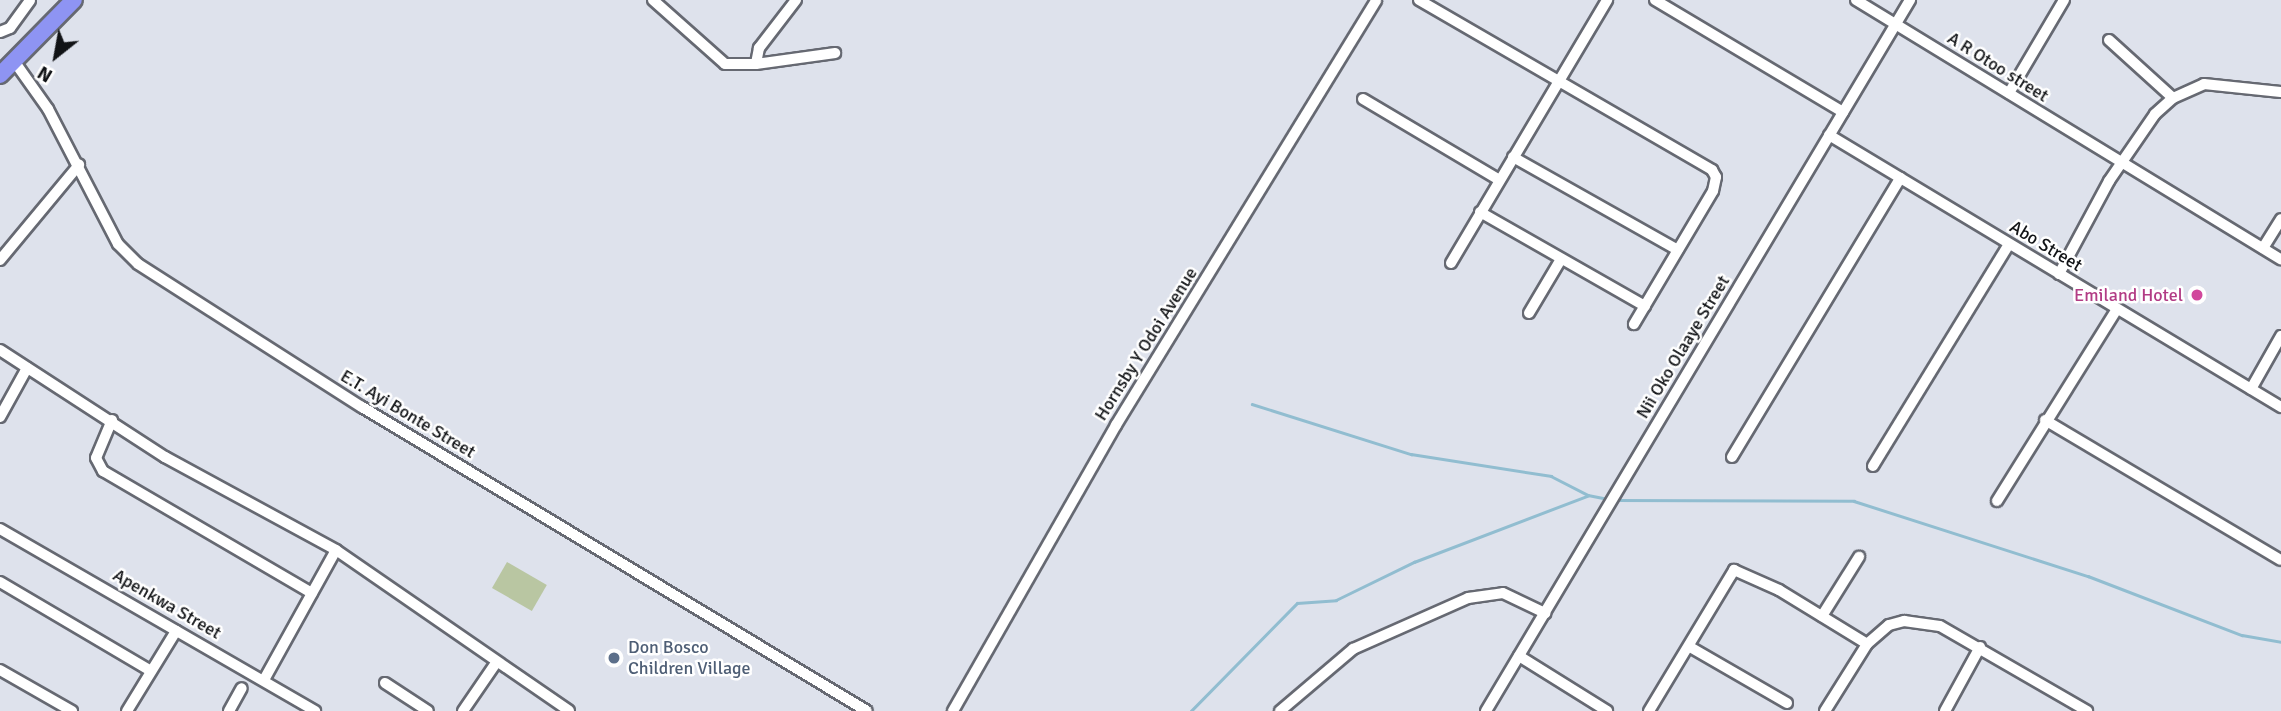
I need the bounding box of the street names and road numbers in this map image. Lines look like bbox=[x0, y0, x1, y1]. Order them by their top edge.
street label: A R Otoo street bbox=[1943, 27, 2053, 107]
street label: Abo Street bbox=[2006, 216, 2086, 276]
street label: Hornsby Y Odoi Avenue bbox=[1090, 263, 1202, 425]
street label: Nii Oko Olaaye Street bbox=[1632, 272, 1734, 422]
street label: E.T. Ayi Bonte Street bbox=[337, 365, 479, 463]
street label: Apenkwa Street bbox=[109, 564, 225, 644]

